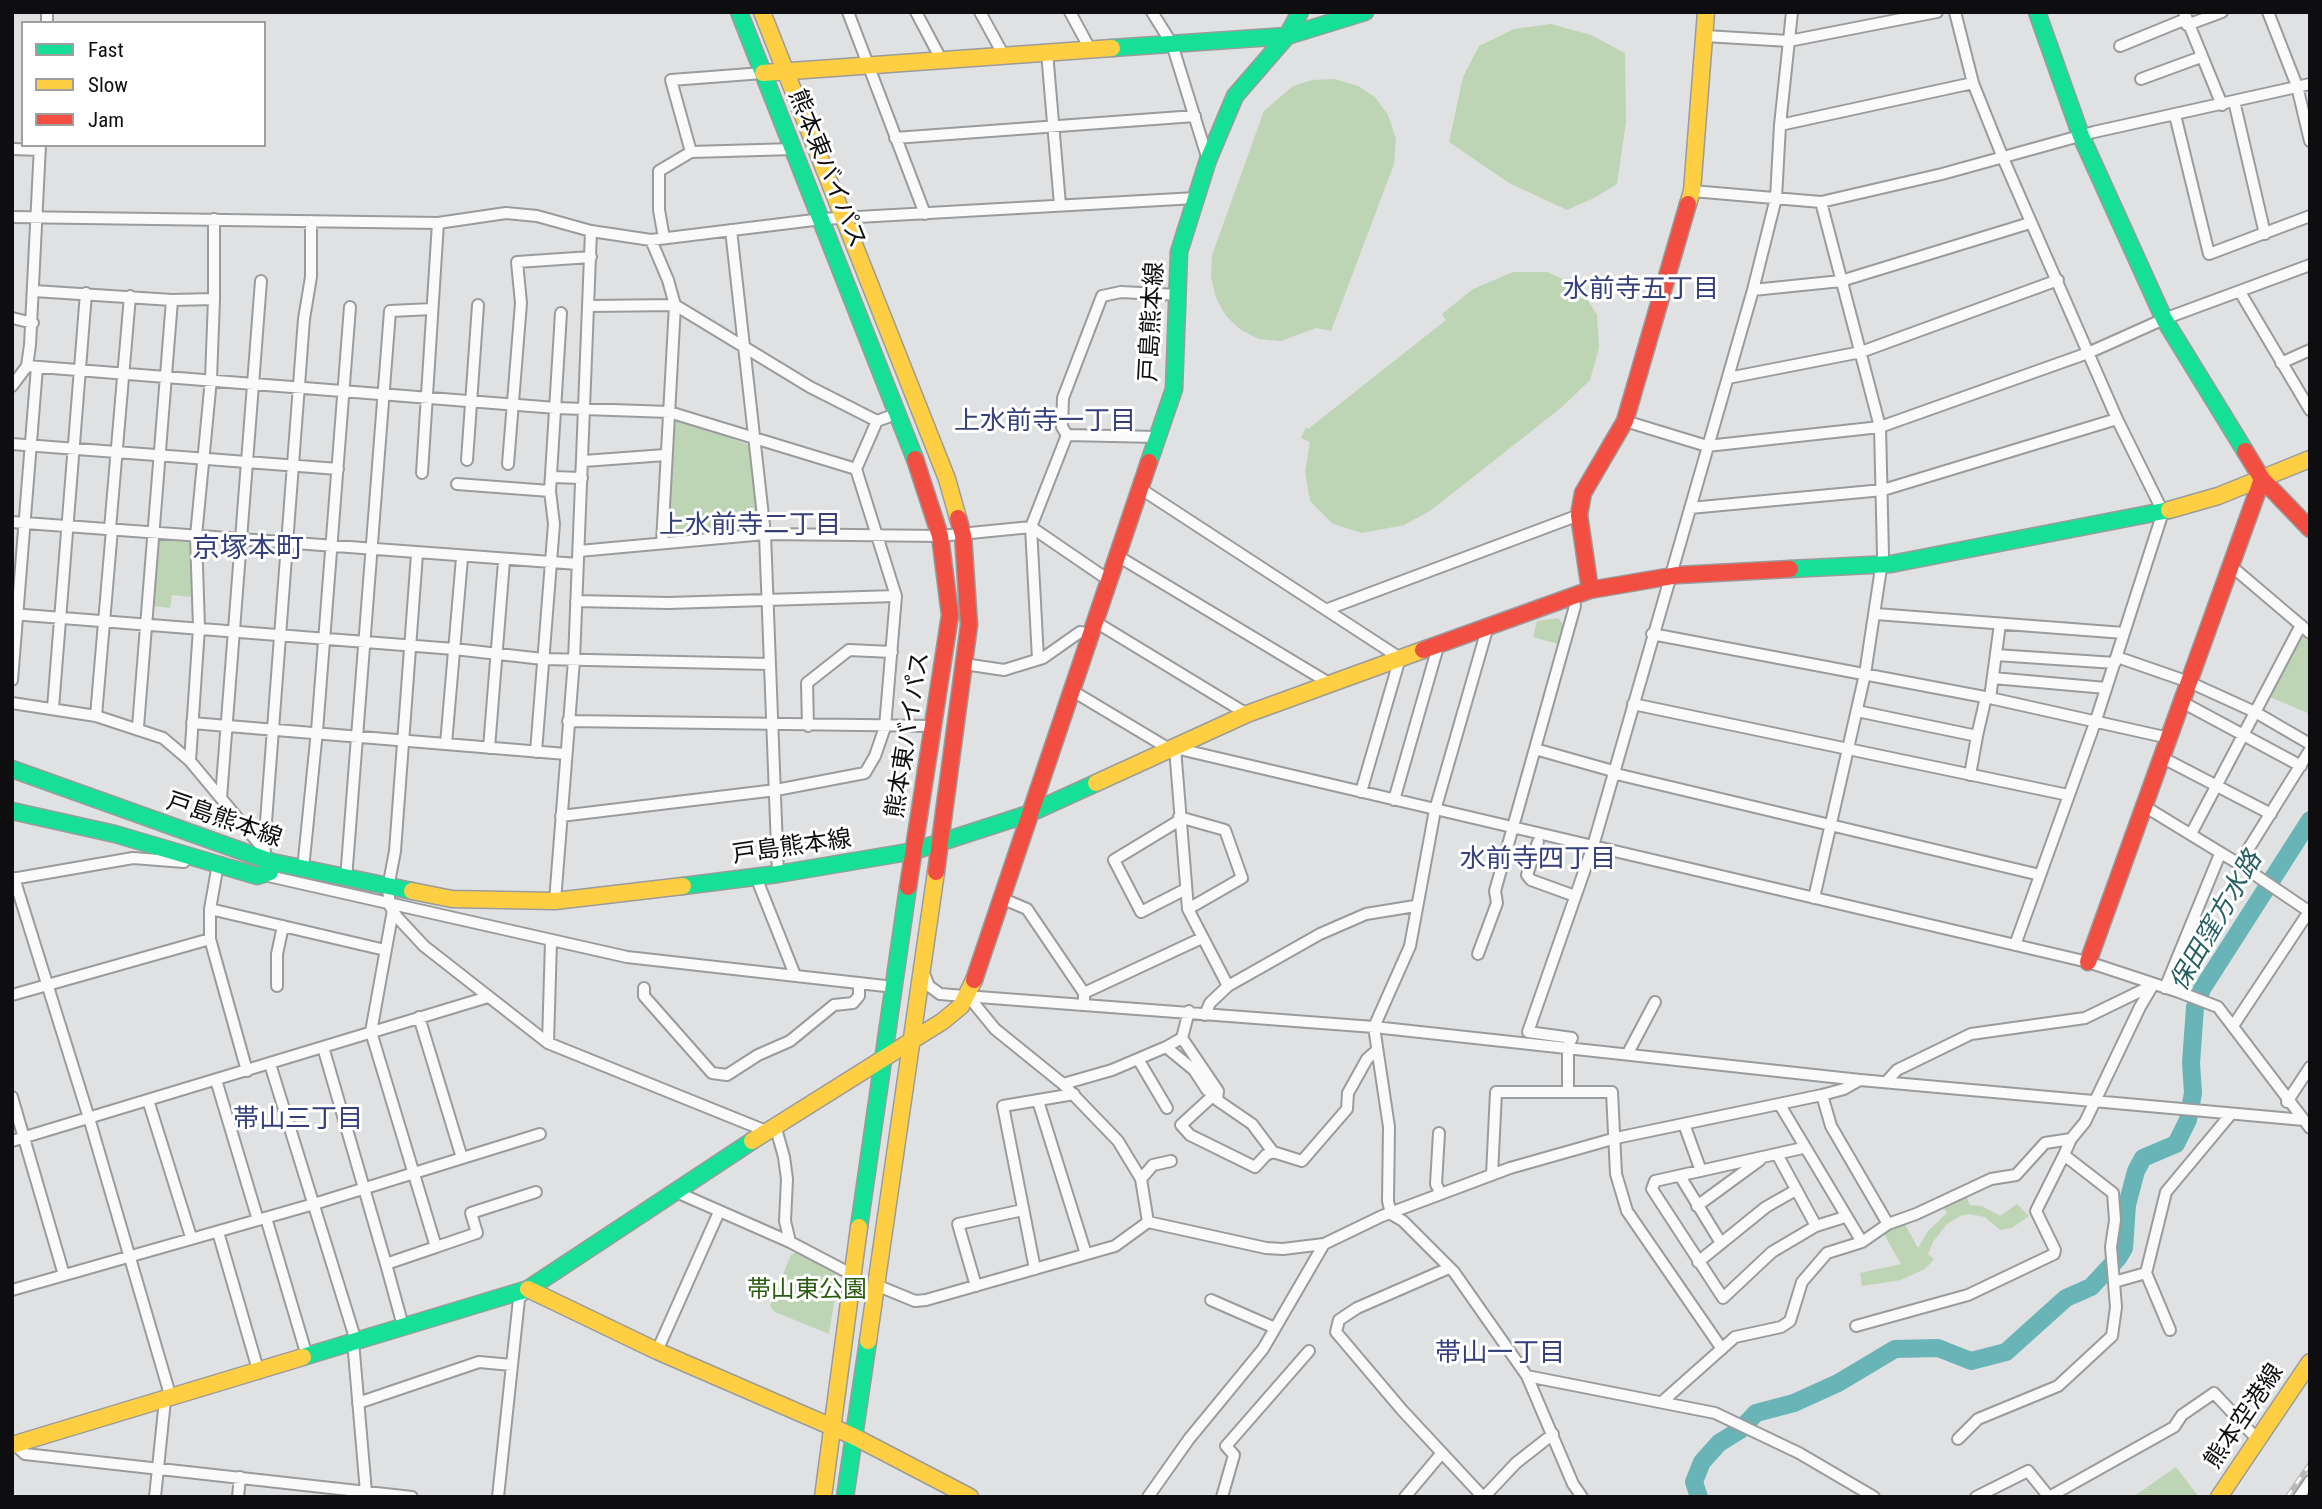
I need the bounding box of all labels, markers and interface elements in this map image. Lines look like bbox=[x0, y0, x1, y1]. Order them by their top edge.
legend bbox=[21, 21, 266, 147]
text: Fast bbox=[88, 38, 124, 62]
text: Slow bbox=[88, 73, 128, 97]
street label: 熊本東バイパス bbox=[781, 86, 871, 252]
text: Jam bbox=[88, 108, 124, 132]
street label: 戸島熊本線 bbox=[1135, 261, 1171, 383]
district label: 水前寺五丁目 bbox=[1563, 274, 1719, 306]
district label: 上水前寺一丁目 bbox=[954, 406, 1136, 438]
district label: 上水前寺二丁目 bbox=[659, 510, 841, 542]
district label: 京塚本町 bbox=[192, 533, 304, 567]
street label: 熊本東バイパス bbox=[882, 650, 936, 820]
street label: 戸島熊本線 bbox=[163, 788, 285, 854]
street label: 戸島熊本線 bbox=[731, 825, 853, 871]
district label: 水前寺四丁目 bbox=[1460, 844, 1616, 876]
water label: 保田窪方水路 bbox=[2164, 847, 2270, 997]
district label: 帯山三丁目 bbox=[233, 1104, 363, 1136]
park label: 帯山東公園 bbox=[747, 1277, 867, 1305]
district label: 帯山一丁目 bbox=[1435, 1338, 1565, 1370]
street label: 熊本空港線 bbox=[2200, 1359, 2290, 1475]

